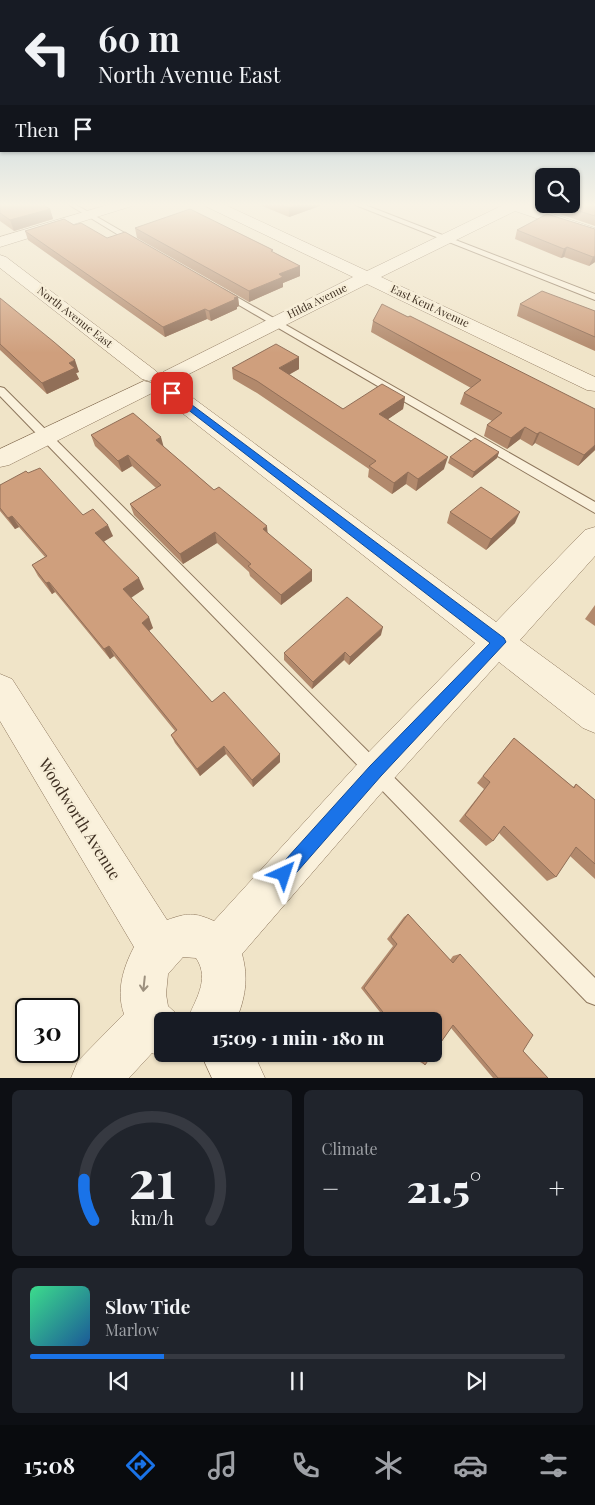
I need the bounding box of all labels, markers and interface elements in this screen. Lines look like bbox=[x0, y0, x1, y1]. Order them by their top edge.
text: 60 m bbox=[98, 14, 180, 61]
icon: left bbox=[15, 20, 80, 85]
text: North Avenue East bbox=[98, 59, 281, 89]
icon: arrive bbox=[69, 115, 97, 143]
text: Then bbox=[15, 116, 59, 142]
map controls bbox=[535, 168, 580, 213]
button: search bbox=[535, 168, 580, 213]
street label: Hilda Avenue bbox=[284, 279, 350, 322]
street label: East Kent Avenue bbox=[388, 281, 472, 331]
street label: North Avenue East bbox=[35, 283, 116, 351]
pin bbox=[151, 372, 193, 414]
icon: arrive bbox=[158, 379, 186, 407]
street label: Woodworth Avenue bbox=[34, 753, 126, 883]
position arrow bbox=[257, 847, 309, 899]
one-way arrow bbox=[139, 976, 149, 992]
speed limit sign: 30 bbox=[15, 998, 80, 1063]
text: 15:09 · 1 min · 180 m bbox=[212, 1024, 384, 1050]
text: Climate bbox=[322, 1138, 378, 1159]
text: 21 bbox=[128, 1143, 175, 1212]
text: 21.5° bbox=[407, 1162, 481, 1213]
text: − bbox=[322, 1169, 340, 1206]
text: + bbox=[549, 1169, 565, 1206]
text: km/h bbox=[130, 1206, 174, 1229]
text: Slow Tide bbox=[105, 1293, 190, 1319]
text: Marlow bbox=[105, 1319, 159, 1340]
icon: previous bbox=[105, 1367, 133, 1395]
icon: pause bbox=[283, 1367, 311, 1395]
icon: next bbox=[462, 1367, 490, 1395]
icon: directions bbox=[123, 1448, 158, 1483]
icon: music bbox=[205, 1448, 240, 1483]
icon: phone bbox=[288, 1448, 323, 1483]
icon: climate bbox=[371, 1448, 406, 1483]
icon: car bbox=[453, 1448, 488, 1483]
icon: filters bbox=[536, 1448, 571, 1483]
text: 15:08 bbox=[24, 1450, 75, 1480]

